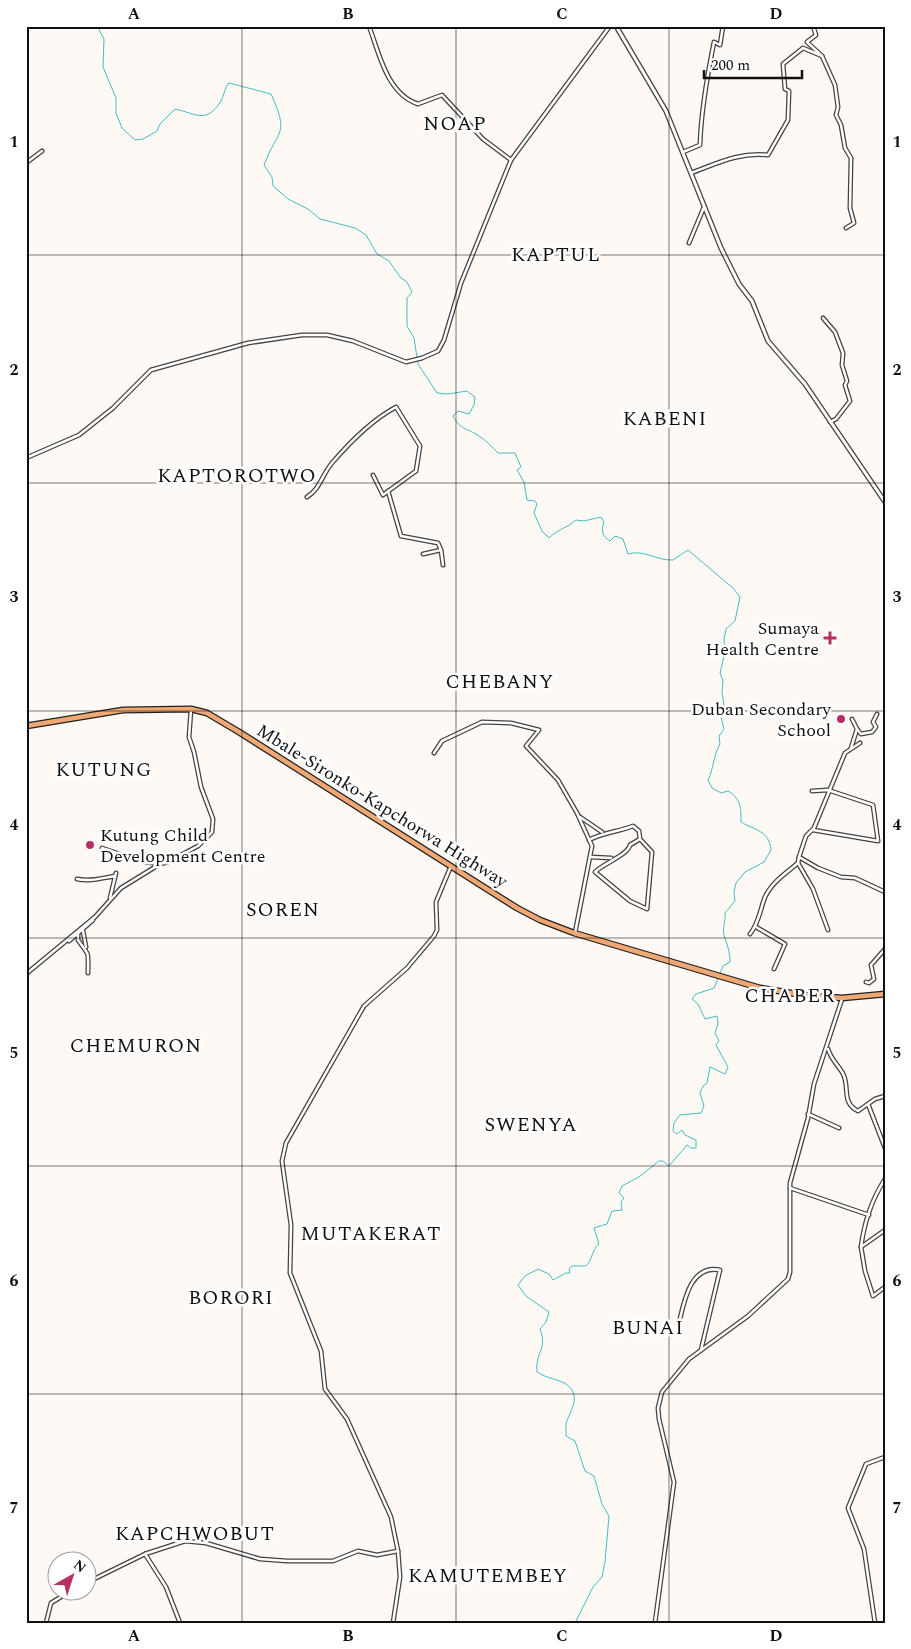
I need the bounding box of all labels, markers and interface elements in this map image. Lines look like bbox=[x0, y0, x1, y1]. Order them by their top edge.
text: A bbox=[128, 2, 141, 26]
text: B bbox=[342, 2, 354, 26]
text: C bbox=[556, 2, 568, 26]
text: D bbox=[770, 2, 783, 26]
scale bar bbox=[704, 48, 801, 80]
text: 200 m bbox=[711, 54, 750, 77]
district label: NOAP bbox=[423, 109, 487, 139]
text: 1 bbox=[10, 130, 18, 154]
text: 1 bbox=[893, 130, 901, 154]
district label: KAPTUL bbox=[511, 240, 601, 270]
text: 2 bbox=[10, 358, 19, 382]
text: 2 bbox=[893, 358, 902, 382]
district label: KABENI bbox=[623, 404, 707, 434]
district label: KAPTOROTWO bbox=[157, 461, 317, 491]
text: 3 bbox=[10, 585, 19, 609]
text: 3 bbox=[893, 585, 902, 609]
place label: Sumaya Health Centre bbox=[706, 615, 819, 663]
marker: Sumaya Health Centre bbox=[823, 631, 837, 645]
district label: CHEBANY bbox=[446, 667, 554, 697]
place label: Duban Secondary School bbox=[691, 696, 832, 744]
marker: Duban Secondary School bbox=[835, 713, 847, 725]
street label: Mbale-Sironko-Kapchorwa Highway bbox=[251, 717, 514, 895]
district label: KUTUNG bbox=[56, 755, 152, 785]
text: 4 bbox=[10, 813, 19, 837]
text: 4 bbox=[893, 813, 902, 837]
place label: Kutung Child Development Centre bbox=[100, 822, 265, 870]
marker: Kutung Child Development Centre bbox=[84, 839, 96, 851]
district label: SOREN bbox=[246, 895, 320, 925]
district label: CHABER bbox=[744, 981, 836, 1011]
district label: CHEMURON bbox=[70, 1031, 202, 1061]
text: 5 bbox=[10, 1041, 18, 1065]
text: 5 bbox=[893, 1041, 901, 1065]
district label: SWENYA bbox=[484, 1110, 578, 1140]
district label: MUTAKERAT bbox=[301, 1219, 441, 1249]
text: 6 bbox=[10, 1269, 19, 1293]
text: 6 bbox=[893, 1269, 902, 1293]
district label: BORORI bbox=[188, 1283, 274, 1313]
district label: BUNAI bbox=[612, 1313, 684, 1343]
text: 7 bbox=[10, 1496, 19, 1520]
text: 7 bbox=[893, 1496, 902, 1520]
district label: KAPCHWOBUT bbox=[115, 1519, 275, 1549]
north arrow bbox=[48, 1552, 98, 1602]
text: N bbox=[69, 1555, 91, 1578]
district label: KAMUTEMBEY bbox=[408, 1561, 568, 1591]
text: A bbox=[128, 1624, 141, 1648]
text: B bbox=[342, 1624, 354, 1648]
text: C bbox=[556, 1624, 568, 1648]
text: D bbox=[770, 1624, 783, 1648]

